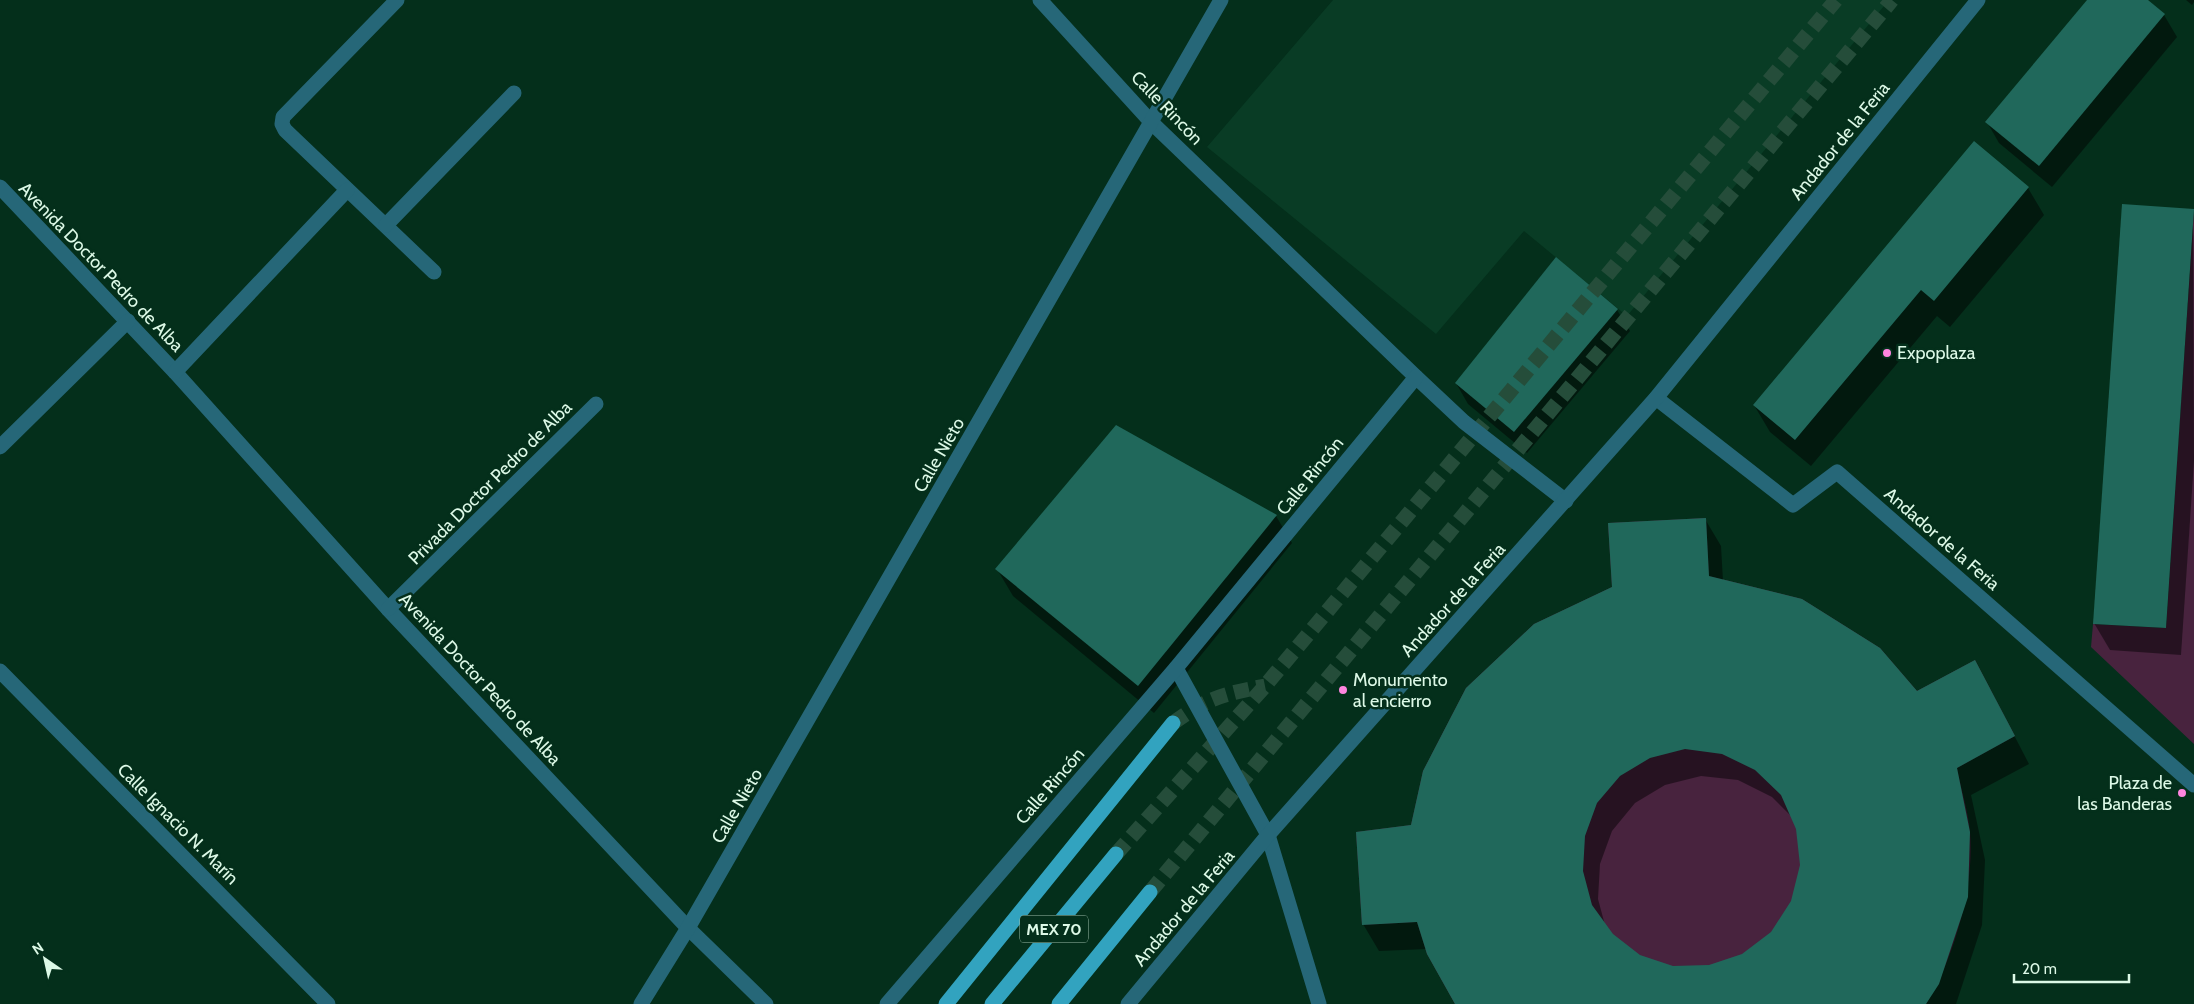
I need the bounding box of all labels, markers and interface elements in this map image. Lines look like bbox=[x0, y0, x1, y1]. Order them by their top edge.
street label: Calle Rincón bbox=[1126, 67, 1208, 149]
street label: Andador de la Feria bbox=[1786, 77, 1895, 204]
street label: Avenida Doctor Pedro de Alba bbox=[14, 178, 188, 357]
place label: Expoplaza bbox=[1897, 342, 1976, 364]
marker: Expoplaza bbox=[1881, 347, 1893, 359]
street label: Privada Doctor Pedro de Alba bbox=[404, 396, 577, 569]
street label: Calle Nieto bbox=[909, 414, 969, 496]
street label: Calle Rincón bbox=[1272, 433, 1348, 519]
street label: Andador de la Feria bbox=[1880, 483, 2004, 595]
street label: Andador de la Feria bbox=[1396, 538, 1510, 661]
street label: Avenida Doctor Pedro de Alba bbox=[394, 588, 566, 770]
place label: Monumento al encierro bbox=[1353, 669, 1448, 712]
marker: Monumento al encierro bbox=[1337, 684, 1349, 696]
street label: Calle Rincón bbox=[1011, 743, 1089, 829]
street label: Calle Ignacio N. Marín bbox=[113, 759, 243, 889]
street label: Calle Nieto bbox=[707, 765, 767, 847]
place label: Plaza de las Banderas bbox=[2077, 772, 2172, 815]
marker: Plaza de las Banderas bbox=[2176, 787, 2188, 799]
street label: Andador de la Feria bbox=[1129, 845, 1239, 971]
road number: MEX 70 bbox=[1020, 916, 1088, 942]
north arrow bbox=[20, 934, 70, 984]
text: N bbox=[29, 938, 47, 958]
scale bar bbox=[2014, 952, 2129, 984]
text: 20 m bbox=[2022, 960, 2057, 978]

